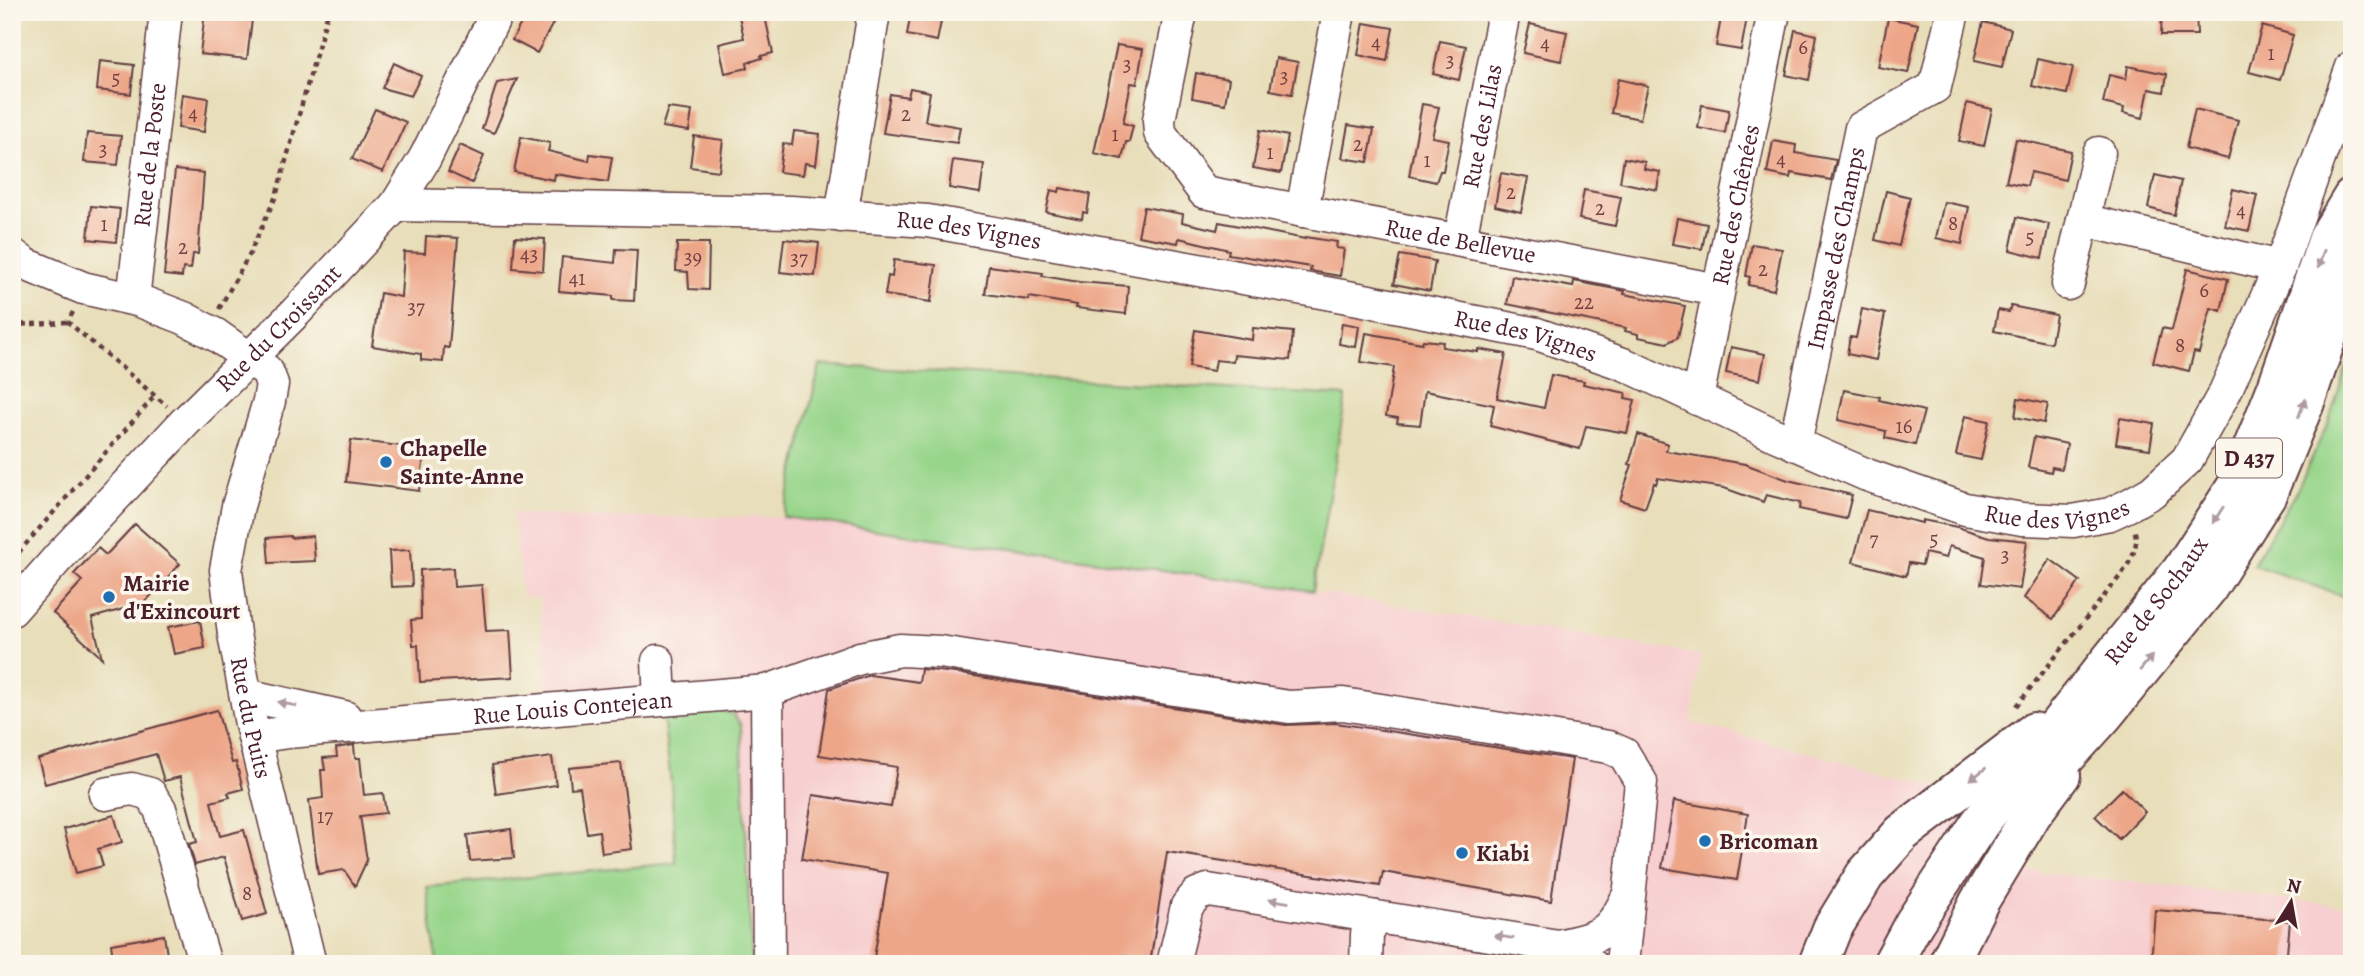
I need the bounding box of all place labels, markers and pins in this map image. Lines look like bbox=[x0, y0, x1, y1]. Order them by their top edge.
place label: Chapelle Sainte-Anne bbox=[400, 432, 524, 492]
marker: Chapelle Sainte-Anne bbox=[378, 454, 394, 470]
place label: Mairie d'Exincourt bbox=[123, 567, 240, 627]
marker: Mairie d'Exincourt bbox=[101, 589, 117, 605]
place label: Bricoman bbox=[1719, 825, 1819, 857]
marker: Bricoman bbox=[1697, 833, 1713, 849]
place label: Kiabi bbox=[1476, 837, 1530, 869]
marker: Kiabi bbox=[1454, 845, 1470, 861]

